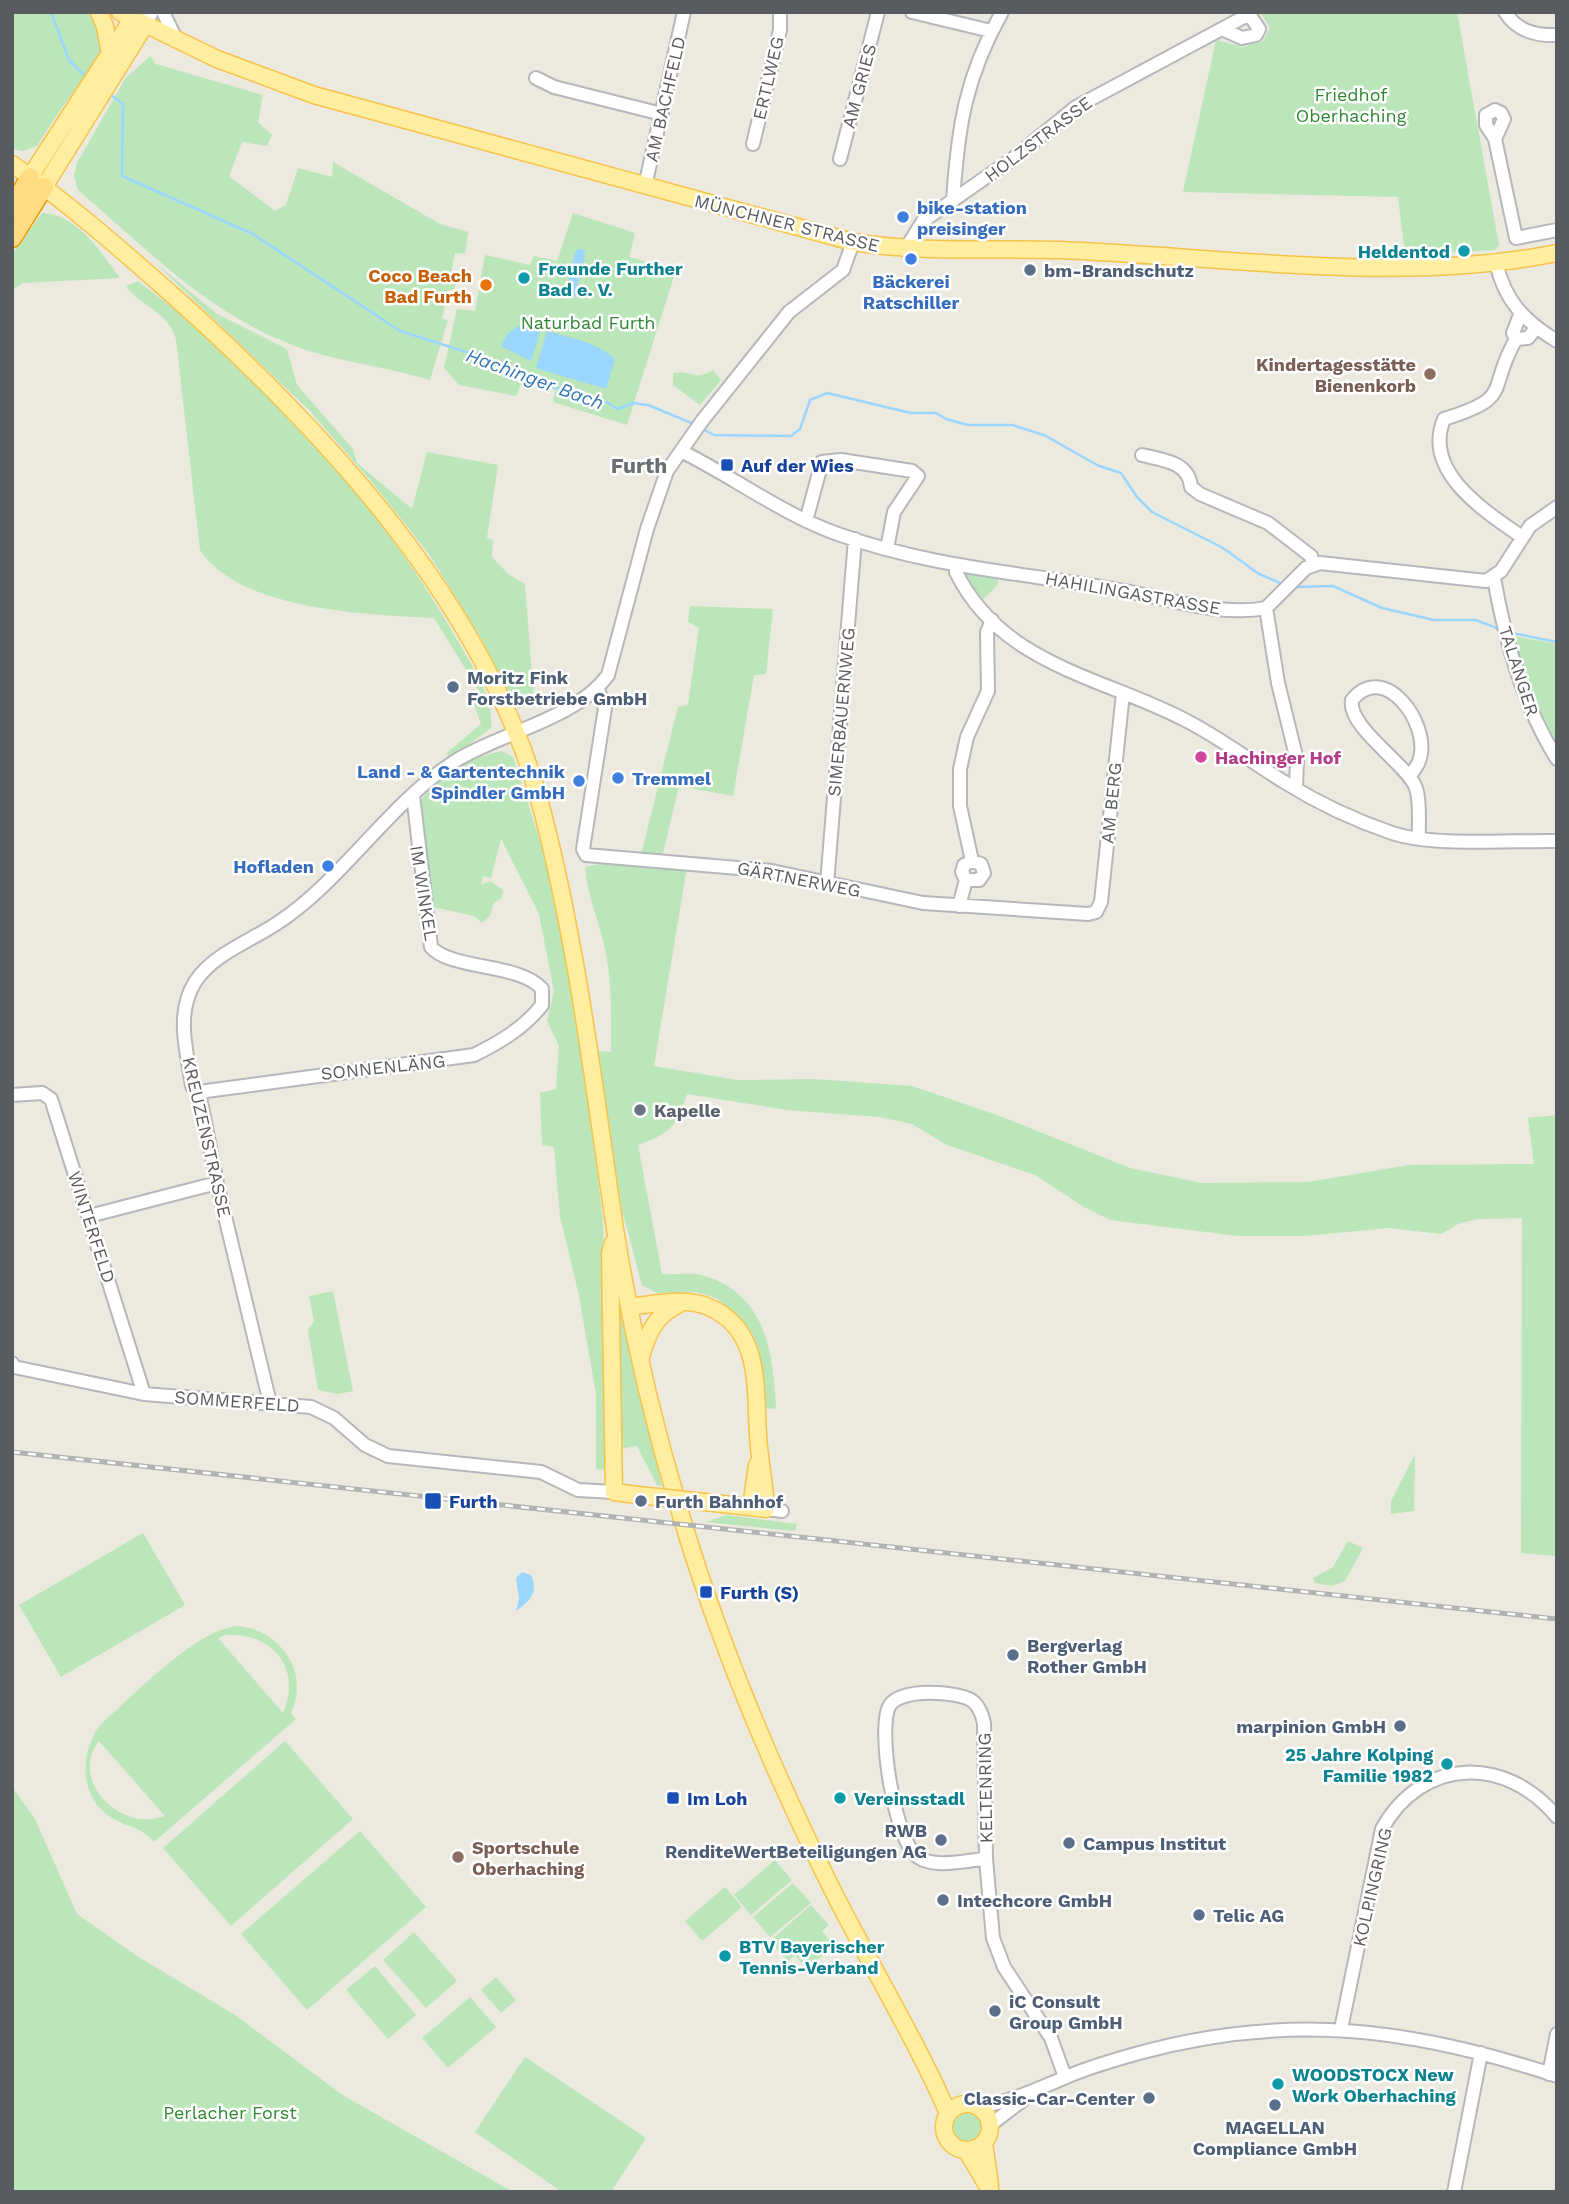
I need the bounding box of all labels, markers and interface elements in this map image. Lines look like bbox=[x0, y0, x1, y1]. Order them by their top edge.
street label: AM BACHFELD bbox=[640, 34, 690, 164]
street label: ERTLWEG bbox=[748, 34, 788, 122]
street label: AM GRIES bbox=[838, 41, 880, 131]
park label: Friedhof Oberhaching bbox=[1296, 84, 1407, 126]
street label: HOLZSTRASSE bbox=[980, 92, 1096, 186]
street label: MÜNCHNER STRASSE bbox=[692, 190, 882, 256]
place label: bike-station preisinger bbox=[917, 197, 1027, 239]
marker: bike-station preisinger bbox=[895, 209, 911, 225]
place label: Heldentod bbox=[1358, 241, 1450, 262]
marker: Heldentod bbox=[1456, 243, 1472, 259]
marker: Bäckerei Ratschiller bbox=[903, 251, 919, 267]
place label: Freunde Further Bad e. V. bbox=[538, 258, 683, 300]
place label: bm-Brandschutz bbox=[1044, 260, 1194, 281]
marker: bm-Brandschutz bbox=[1022, 262, 1038, 278]
place label: Coco Beach Bad Furth bbox=[368, 265, 472, 307]
marker: Freunde Further Bad e. V. bbox=[516, 270, 532, 286]
place label: Bäckerei Ratschiller bbox=[863, 271, 959, 313]
marker: Coco Beach Bad Furth bbox=[478, 277, 494, 293]
park label: Naturbad Furth bbox=[521, 312, 655, 333]
water label: Hachinger Bach bbox=[463, 343, 607, 415]
place label: Kindertagesstätte Bienenkorb bbox=[1256, 354, 1416, 396]
marker: Kindertagesstätte Bienenkorb bbox=[1422, 366, 1438, 382]
district label: Furth bbox=[611, 453, 667, 478]
place label: Auf der Wies bbox=[741, 455, 854, 476]
marker: Auf der Wies bbox=[719, 457, 735, 473]
street label: HAHILINGASTRASSE bbox=[1044, 567, 1222, 619]
street label: TALANGER bbox=[1495, 623, 1543, 719]
street label: SIMERBAUERNWEG bbox=[823, 627, 859, 797]
place label: Moritz Fink Forstbetriebe GmbH bbox=[467, 667, 647, 709]
marker: Moritz Fink Forstbetriebe GmbH bbox=[445, 679, 461, 695]
place label: Hachinger Hof bbox=[1215, 747, 1342, 768]
marker: Hachinger Hof bbox=[1193, 749, 1209, 765]
place label: Land - & Gartentechnik Spindler GmbH bbox=[357, 761, 566, 803]
street label: AM BERG bbox=[1096, 761, 1126, 845]
place label: Tremmel bbox=[632, 768, 711, 789]
marker: Tremmel bbox=[610, 770, 626, 786]
marker: Land - & Gartentechnik Spindler GmbH bbox=[571, 773, 587, 789]
street label: IM WINKEL bbox=[406, 844, 442, 942]
place label: Hofladen bbox=[233, 856, 314, 877]
street label: GÄRTNERWEG bbox=[735, 857, 863, 901]
marker: Hofladen bbox=[320, 858, 336, 874]
street label: SONNENLÄNG bbox=[320, 1050, 446, 1084]
street label: KREUZENSTRASSE bbox=[178, 1055, 236, 1219]
place label: Kapelle bbox=[654, 1100, 721, 1121]
marker: Kapelle bbox=[632, 1102, 648, 1118]
street label: WINTERFELD bbox=[64, 1168, 120, 1286]
street label: SOMMERFELD bbox=[174, 1386, 300, 1416]
marker: Furth bbox=[423, 1491, 443, 1511]
place label: Furth bbox=[449, 1491, 498, 1512]
place label: Furth Bahnhof bbox=[655, 1491, 784, 1512]
marker: Furth Bahnhof bbox=[633, 1493, 649, 1509]
place label: Furth (S) bbox=[720, 1582, 799, 1603]
marker: Furth (S) bbox=[698, 1584, 714, 1600]
place label: Bergverlag Rother GmbH bbox=[1027, 1635, 1147, 1677]
marker: Bergverlag Rother GmbH bbox=[1005, 1647, 1021, 1663]
place label: marpinion GmbH bbox=[1236, 1716, 1386, 1737]
marker: marpinion GmbH bbox=[1392, 1718, 1408, 1734]
street label: KELTENRING bbox=[974, 1732, 996, 1844]
place label: 25 Jahre Kolping Familie 1982 bbox=[1285, 1744, 1434, 1786]
marker: 25 Jahre Kolping Familie 1982 bbox=[1439, 1756, 1455, 1772]
place label: Im Loh bbox=[687, 1788, 747, 1809]
place label: Vereinsstadl bbox=[854, 1788, 965, 1809]
marker: Im Loh bbox=[665, 1790, 681, 1806]
marker: Vereinsstadl bbox=[832, 1790, 848, 1806]
place label: RWB RenditeWertBeteiligungen AG bbox=[665, 1820, 927, 1862]
street label: KOLPINGRING bbox=[1348, 1825, 1396, 1949]
marker: RWB RenditeWertBeteiligungen AG bbox=[933, 1832, 949, 1848]
place label: Campus Institut bbox=[1083, 1833, 1226, 1854]
marker: Campus Institut bbox=[1061, 1835, 1077, 1851]
place label: Sportschule Oberhaching bbox=[472, 1837, 585, 1879]
marker: Sportschule Oberhaching bbox=[450, 1849, 466, 1865]
place label: Intechcore GmbH bbox=[957, 1890, 1112, 1911]
marker: Intechcore GmbH bbox=[935, 1892, 951, 1908]
place label: Telic AG bbox=[1213, 1905, 1284, 1926]
marker: Telic AG bbox=[1191, 1907, 1207, 1923]
place label: BTV Bayerischer Tennis-Verband bbox=[739, 1936, 885, 1978]
marker: BTV Bayerischer Tennis-Verband bbox=[717, 1948, 733, 1964]
place label: iC Consult Group GmbH bbox=[1009, 1991, 1123, 2033]
marker: iC Consult Group GmbH bbox=[987, 2003, 1003, 2019]
place label: WOODSTOCX New Work Oberhaching bbox=[1292, 2064, 1457, 2106]
marker: WOODSTOCX New Work Oberhaching bbox=[1270, 2076, 1286, 2092]
place label: Classic-Car-Center bbox=[963, 2088, 1135, 2109]
marker: Classic-Car-Center bbox=[1141, 2090, 1157, 2106]
marker: MAGELLAN Compliance GmbH bbox=[1267, 2097, 1283, 2113]
park label: Perlacher Forst bbox=[163, 2102, 297, 2123]
place label: MAGELLAN Compliance GmbH bbox=[1193, 2117, 1357, 2159]

